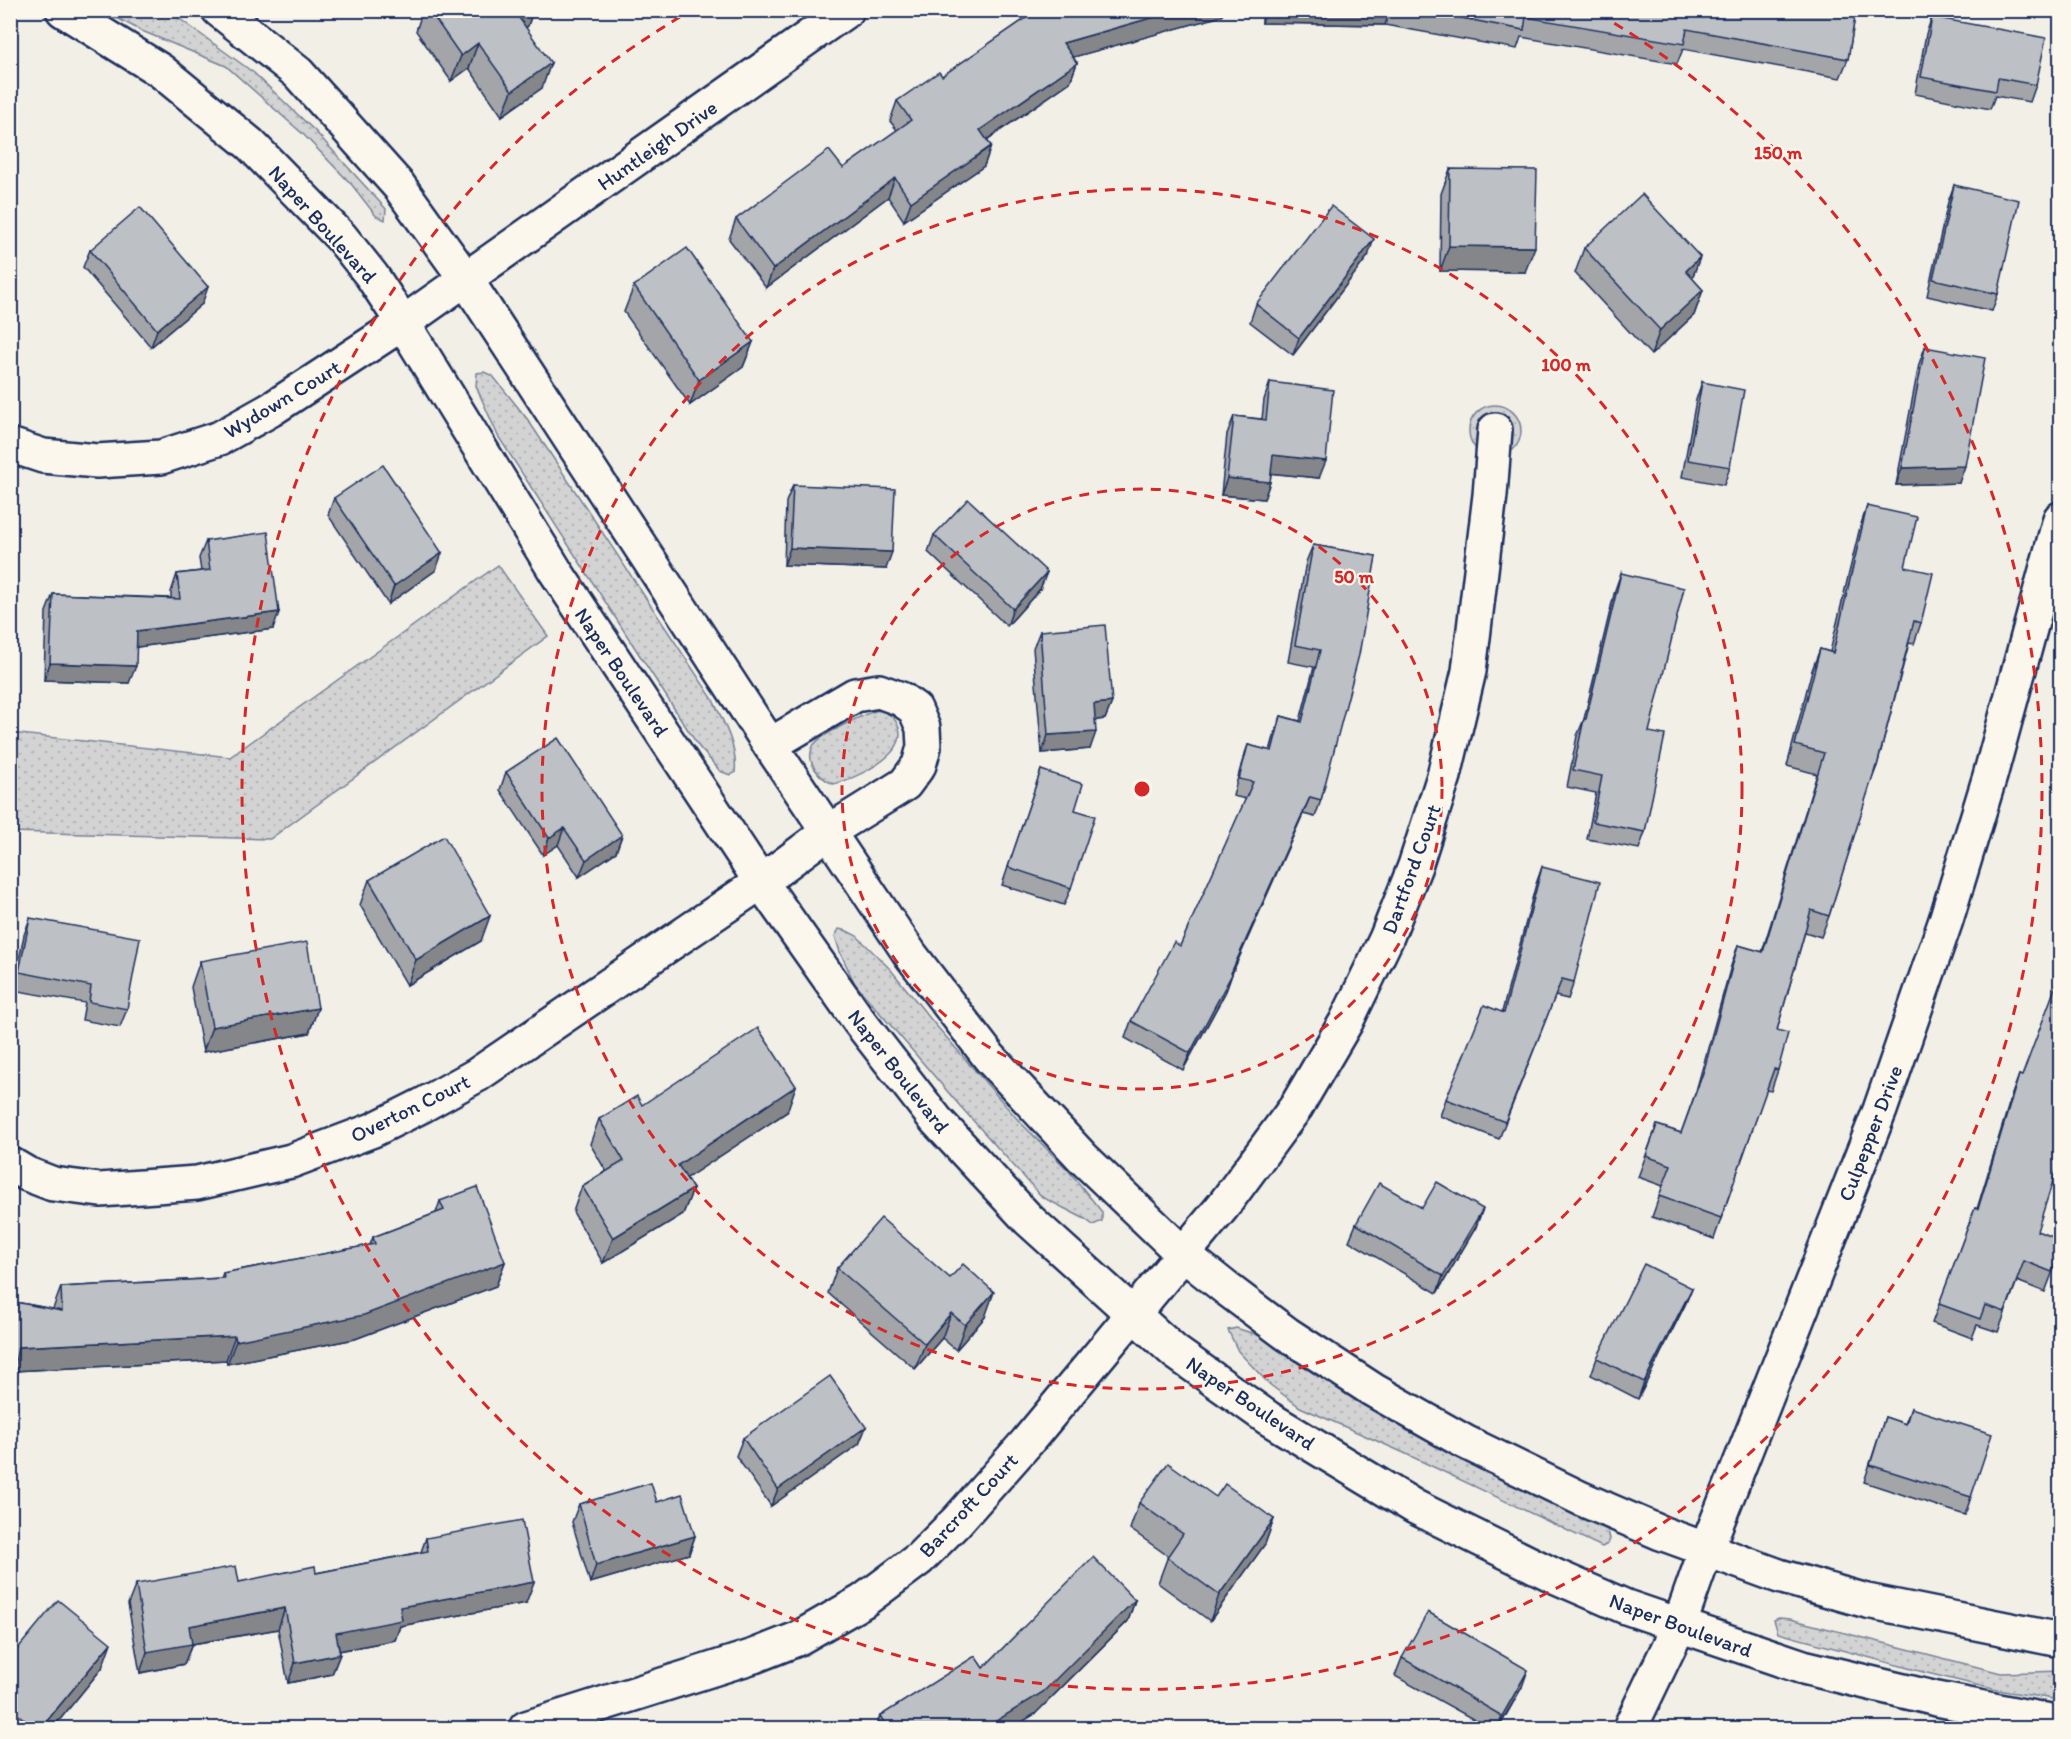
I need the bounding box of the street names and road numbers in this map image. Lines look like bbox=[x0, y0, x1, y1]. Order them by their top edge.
street label: Huntleigh Drive bbox=[592, 94, 722, 196]
street label: Naper Boulevard bbox=[263, 160, 383, 289]
street label: Wydown Court bbox=[219, 354, 345, 444]
street label: Naper Boulevard bbox=[570, 603, 675, 742]
street label: Dartford Court bbox=[1376, 801, 1446, 937]
street label: Naper Boulevard bbox=[843, 1004, 955, 1138]
street label: Culpepper Drive bbox=[1833, 1062, 1907, 1204]
street label: Overton Court bbox=[346, 1068, 474, 1148]
street label: Naper Boulevard bbox=[1182, 1351, 1321, 1456]
street label: Barcroft Court bbox=[913, 1448, 1023, 1562]
street label: Naper Boulevard bbox=[1606, 1588, 1756, 1663]

